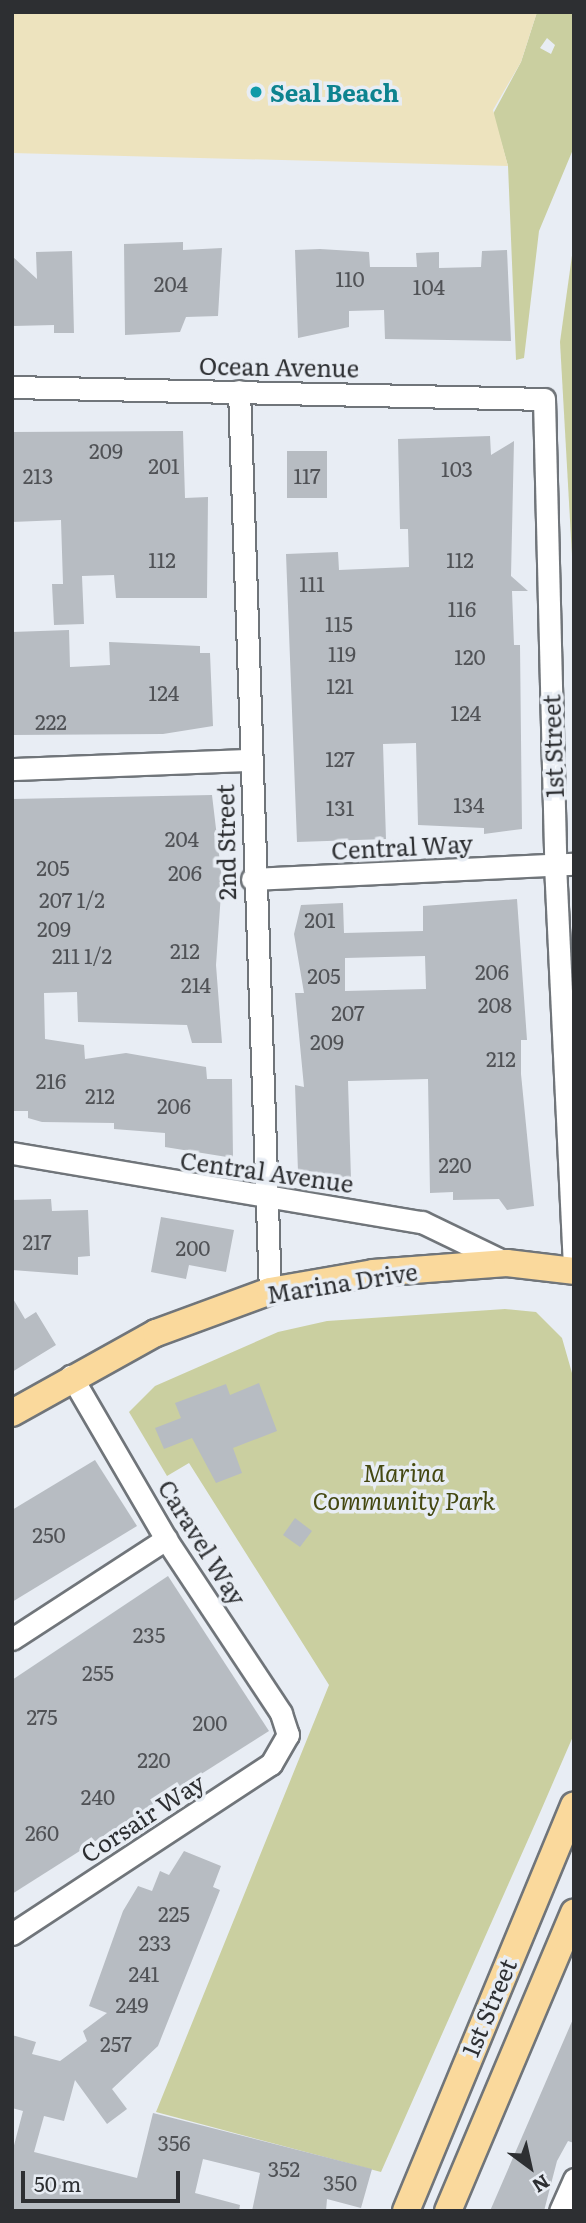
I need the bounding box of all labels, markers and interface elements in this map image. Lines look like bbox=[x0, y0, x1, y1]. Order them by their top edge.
place label: Seal Beach bbox=[270, 78, 399, 106]
marker: Seal Beach bbox=[248, 84, 264, 100]
house number: 110 bbox=[335, 265, 365, 291]
house number: 204 bbox=[154, 270, 188, 296]
house number: 104 bbox=[413, 273, 445, 299]
street label: Ocean Avenue bbox=[199, 350, 359, 382]
house number: 209 bbox=[89, 437, 123, 463]
house number: 201 bbox=[148, 452, 180, 478]
house number: 103 bbox=[441, 455, 473, 481]
house number: 213 bbox=[23, 462, 53, 488]
house number: 117 bbox=[293, 462, 321, 488]
house number: 112 bbox=[148, 546, 176, 572]
house number: 112 bbox=[446, 546, 474, 572]
house number: 111 bbox=[299, 570, 325, 596]
house number: 116 bbox=[448, 595, 476, 621]
house number: 115 bbox=[325, 610, 353, 636]
house number: 119 bbox=[328, 640, 356, 666]
house number: 120 bbox=[454, 643, 486, 669]
house number: 121 bbox=[326, 672, 354, 698]
house number: 124 bbox=[149, 679, 179, 705]
street label: 1st Street bbox=[536, 694, 568, 798]
house number: 124 bbox=[451, 699, 481, 725]
house number: 222 bbox=[35, 708, 67, 734]
house number: 127 bbox=[325, 745, 355, 771]
street label: 2nd Street bbox=[210, 784, 240, 900]
house number: 134 bbox=[453, 791, 485, 817]
house number: 131 bbox=[326, 794, 354, 820]
house number: 204 bbox=[165, 825, 199, 851]
street label: Central Way bbox=[330, 828, 474, 864]
house number: 205 bbox=[36, 854, 70, 880]
house number: 206 bbox=[168, 859, 202, 885]
house number: 207 1/2 bbox=[39, 886, 105, 912]
house number: 201 bbox=[304, 906, 336, 932]
house number: 209 bbox=[37, 915, 71, 941]
house number: 212 bbox=[170, 937, 200, 963]
house number: 211 1/2 bbox=[52, 942, 112, 968]
house number: 206 bbox=[475, 958, 509, 984]
house number: 205 bbox=[307, 962, 341, 988]
house number: 214 bbox=[181, 971, 211, 997]
house number: 208 bbox=[478, 991, 512, 1017]
house number: 207 bbox=[331, 999, 365, 1025]
house number: 209 bbox=[310, 1028, 344, 1054]
house number: 212 bbox=[486, 1045, 516, 1071]
house number: 216 bbox=[36, 1067, 66, 1093]
house number: 212 bbox=[85, 1082, 115, 1108]
house number: 206 bbox=[157, 1092, 191, 1118]
street label: Central Avenue bbox=[178, 1145, 356, 1197]
house number: 220 bbox=[438, 1151, 472, 1177]
house number: 217 bbox=[22, 1228, 52, 1254]
house number: 200 bbox=[176, 1234, 210, 1260]
street label: Marina Drive bbox=[265, 1256, 419, 1308]
park label: Marina Community Park bbox=[312, 1458, 496, 1514]
street label: Caravel Way bbox=[153, 1474, 253, 1610]
house number: 250 bbox=[32, 1521, 66, 1547]
house number: 235 bbox=[133, 1621, 165, 1647]
house number: 255 bbox=[82, 1659, 114, 1685]
house number: 275 bbox=[26, 1703, 58, 1729]
house number: 200 bbox=[193, 1709, 227, 1735]
house number: 220 bbox=[137, 1746, 171, 1772]
street label: Corsair Way bbox=[75, 1766, 209, 1868]
house number: 240 bbox=[81, 1783, 115, 1809]
house number: 260 bbox=[25, 1819, 59, 1845]
house number: 225 bbox=[158, 1900, 190, 1926]
house number: 233 bbox=[139, 1929, 171, 1955]
street label: 1st Street bbox=[455, 1954, 521, 2060]
house number: 241 bbox=[129, 1960, 159, 1986]
house number: 249 bbox=[115, 1991, 149, 2017]
house number: 257 bbox=[100, 2030, 132, 2056]
house number: 356 bbox=[157, 2129, 191, 2155]
north arrow bbox=[495, 2132, 565, 2202]
house number: 352 bbox=[268, 2155, 300, 2181]
scale bar bbox=[24, 2156, 184, 2200]
text: 50 m bbox=[34, 2167, 81, 2198]
house number: 350 bbox=[323, 2169, 357, 2195]
text: N bbox=[527, 2169, 556, 2201]

